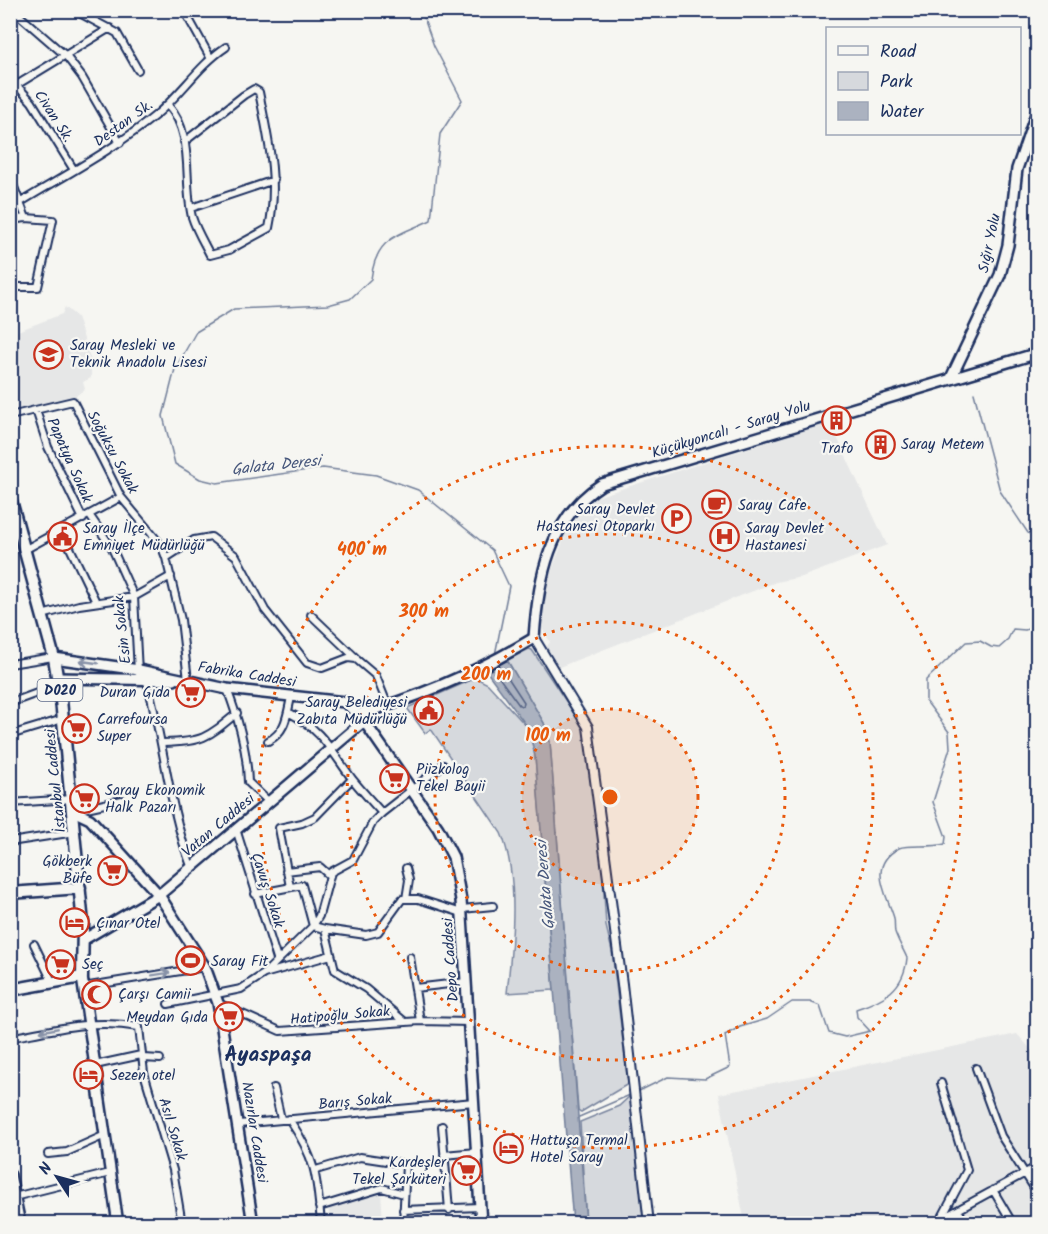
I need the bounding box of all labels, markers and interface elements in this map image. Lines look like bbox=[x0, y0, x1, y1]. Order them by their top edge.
legend bbox=[826, 27, 1021, 135]
text: Road bbox=[880, 38, 917, 67]
text: Park bbox=[880, 68, 913, 97]
street label: Civan Sk. bbox=[27, 85, 79, 148]
street label: Destan Sk. bbox=[89, 94, 158, 154]
text: Water bbox=[880, 98, 925, 127]
street label: Sığır Yolu bbox=[972, 211, 1008, 275]
place label: Saray Mesleki ve Teknik Anadolu Lisesi bbox=[70, 334, 208, 375]
school or university icon: Saray Mesleki ve Teknik Anadolu Lisesi bbox=[33, 338, 65, 370]
street label: Küçükyoncalı - Saray Yolu bbox=[649, 394, 814, 466]
building icon: Trafo bbox=[821, 405, 853, 437]
street label: Soğuksu Sokak bbox=[80, 406, 145, 499]
street label: Papatya Sokak bbox=[40, 414, 99, 508]
building icon: Saray Metem bbox=[864, 428, 896, 460]
place label: Saray Metem bbox=[901, 433, 984, 457]
place label: Trafo bbox=[821, 437, 853, 461]
water label: Galata Deresi bbox=[230, 448, 325, 483]
cafe icon: Saray Cafe bbox=[701, 489, 733, 521]
place label: Saray Cafe bbox=[738, 494, 807, 518]
place label: Saray Devlet Hastanesi Otoparkı bbox=[536, 498, 655, 539]
parking icon: Saray Devlet Hastanesi Otoparkı bbox=[660, 502, 692, 534]
place label: Saray İlçe Emniyet Müdürlüğü bbox=[83, 517, 205, 558]
place label: Saray Devlet Hastanesi bbox=[745, 517, 824, 558]
public building icon: Saray İlçe Emniyet Müdürlüğü bbox=[46, 521, 78, 553]
hospital icon: Saray Devlet Hastanesi bbox=[708, 521, 740, 553]
text: 400 m bbox=[337, 536, 387, 565]
street label: Esin Sokak bbox=[107, 594, 139, 665]
text: 300 m bbox=[398, 598, 449, 627]
street label: Fabrika Caddesi bbox=[196, 655, 299, 695]
one-way arrow bbox=[80, 657, 100, 668]
text: 200 m bbox=[461, 661, 512, 690]
supermarket icon: Duran Gıda bbox=[175, 676, 207, 708]
road number: D020 bbox=[38, 679, 82, 701]
place label: Duran Gıda bbox=[100, 681, 170, 705]
place label: Saray Belediyesi Zabıta Müdürlüğü bbox=[296, 691, 408, 732]
public building icon: Saray Belediyesi Zabıta Müdürlüğü bbox=[412, 695, 444, 727]
place label: Carrefoursa Super bbox=[97, 708, 168, 749]
supermarket icon: Carrefoursa Super bbox=[60, 712, 92, 744]
text: 100 m bbox=[525, 722, 571, 751]
street label: İstanbul Caddesi bbox=[38, 726, 73, 834]
place label: Piizkolog Tekel Bayii bbox=[416, 758, 486, 799]
supermarket icon: Piizkolog Tekel Bayii bbox=[379, 762, 411, 794]
place label: Saray Ekonomik Halk Pazarı bbox=[105, 779, 206, 820]
supermarket icon: Saray Ekonomik Halk Pazarı bbox=[68, 783, 100, 815]
street label: Vatan Caddesi bbox=[177, 787, 262, 864]
centre of rings bbox=[600, 787, 620, 807]
water label: Galata Deresi bbox=[529, 836, 562, 931]
place label: Gökberk Büfe bbox=[42, 850, 93, 891]
street label: Çavuş Sokak bbox=[244, 850, 291, 932]
supermarket icon: Gökberk Büfe bbox=[97, 854, 129, 886]
hotel icon: Çınar Otel bbox=[59, 907, 91, 939]
place label: Çınar Otel bbox=[96, 912, 161, 936]
street label: Depo Caddesi bbox=[436, 916, 466, 1003]
sports icon: Saray Fit bbox=[174, 945, 206, 977]
supermarket icon: Seç bbox=[45, 948, 77, 980]
place label: Saray Fit bbox=[211, 950, 268, 974]
place label: Seç bbox=[82, 953, 104, 977]
one-way arrow bbox=[151, 969, 170, 980]
mosque icon: Çarşı Camii bbox=[81, 978, 113, 1010]
place label: Çarşı Camii bbox=[118, 983, 192, 1007]
street label: Hatipoğlu Sokak bbox=[289, 1000, 392, 1032]
supermarket icon: Meydan Gıda bbox=[213, 1001, 245, 1033]
place label: Meydan Gıda bbox=[126, 1006, 208, 1030]
one-way arrow bbox=[40, 1025, 59, 1036]
district label: Ayaspaşa bbox=[224, 1039, 312, 1072]
hotel icon: Sezen otel bbox=[73, 1059, 105, 1091]
place label: Sezen otel bbox=[110, 1064, 175, 1088]
street label: Nazırlar Caddesi bbox=[234, 1080, 274, 1186]
street label: Barış Sokak bbox=[317, 1087, 394, 1117]
street label: Asıl Sokak bbox=[151, 1095, 193, 1165]
place label: Hattuşa Termal Hotel Saray bbox=[530, 1129, 628, 1170]
hotel icon: Hattuşa Termal Hotel Saray bbox=[493, 1133, 525, 1165]
north arrow bbox=[27, 1147, 87, 1207]
place label: Kardeşler Tekel Şarküteri bbox=[352, 1151, 447, 1192]
supermarket icon: Kardeşler Tekel Şarküteri bbox=[451, 1155, 483, 1187]
text: N bbox=[33, 1158, 59, 1181]

